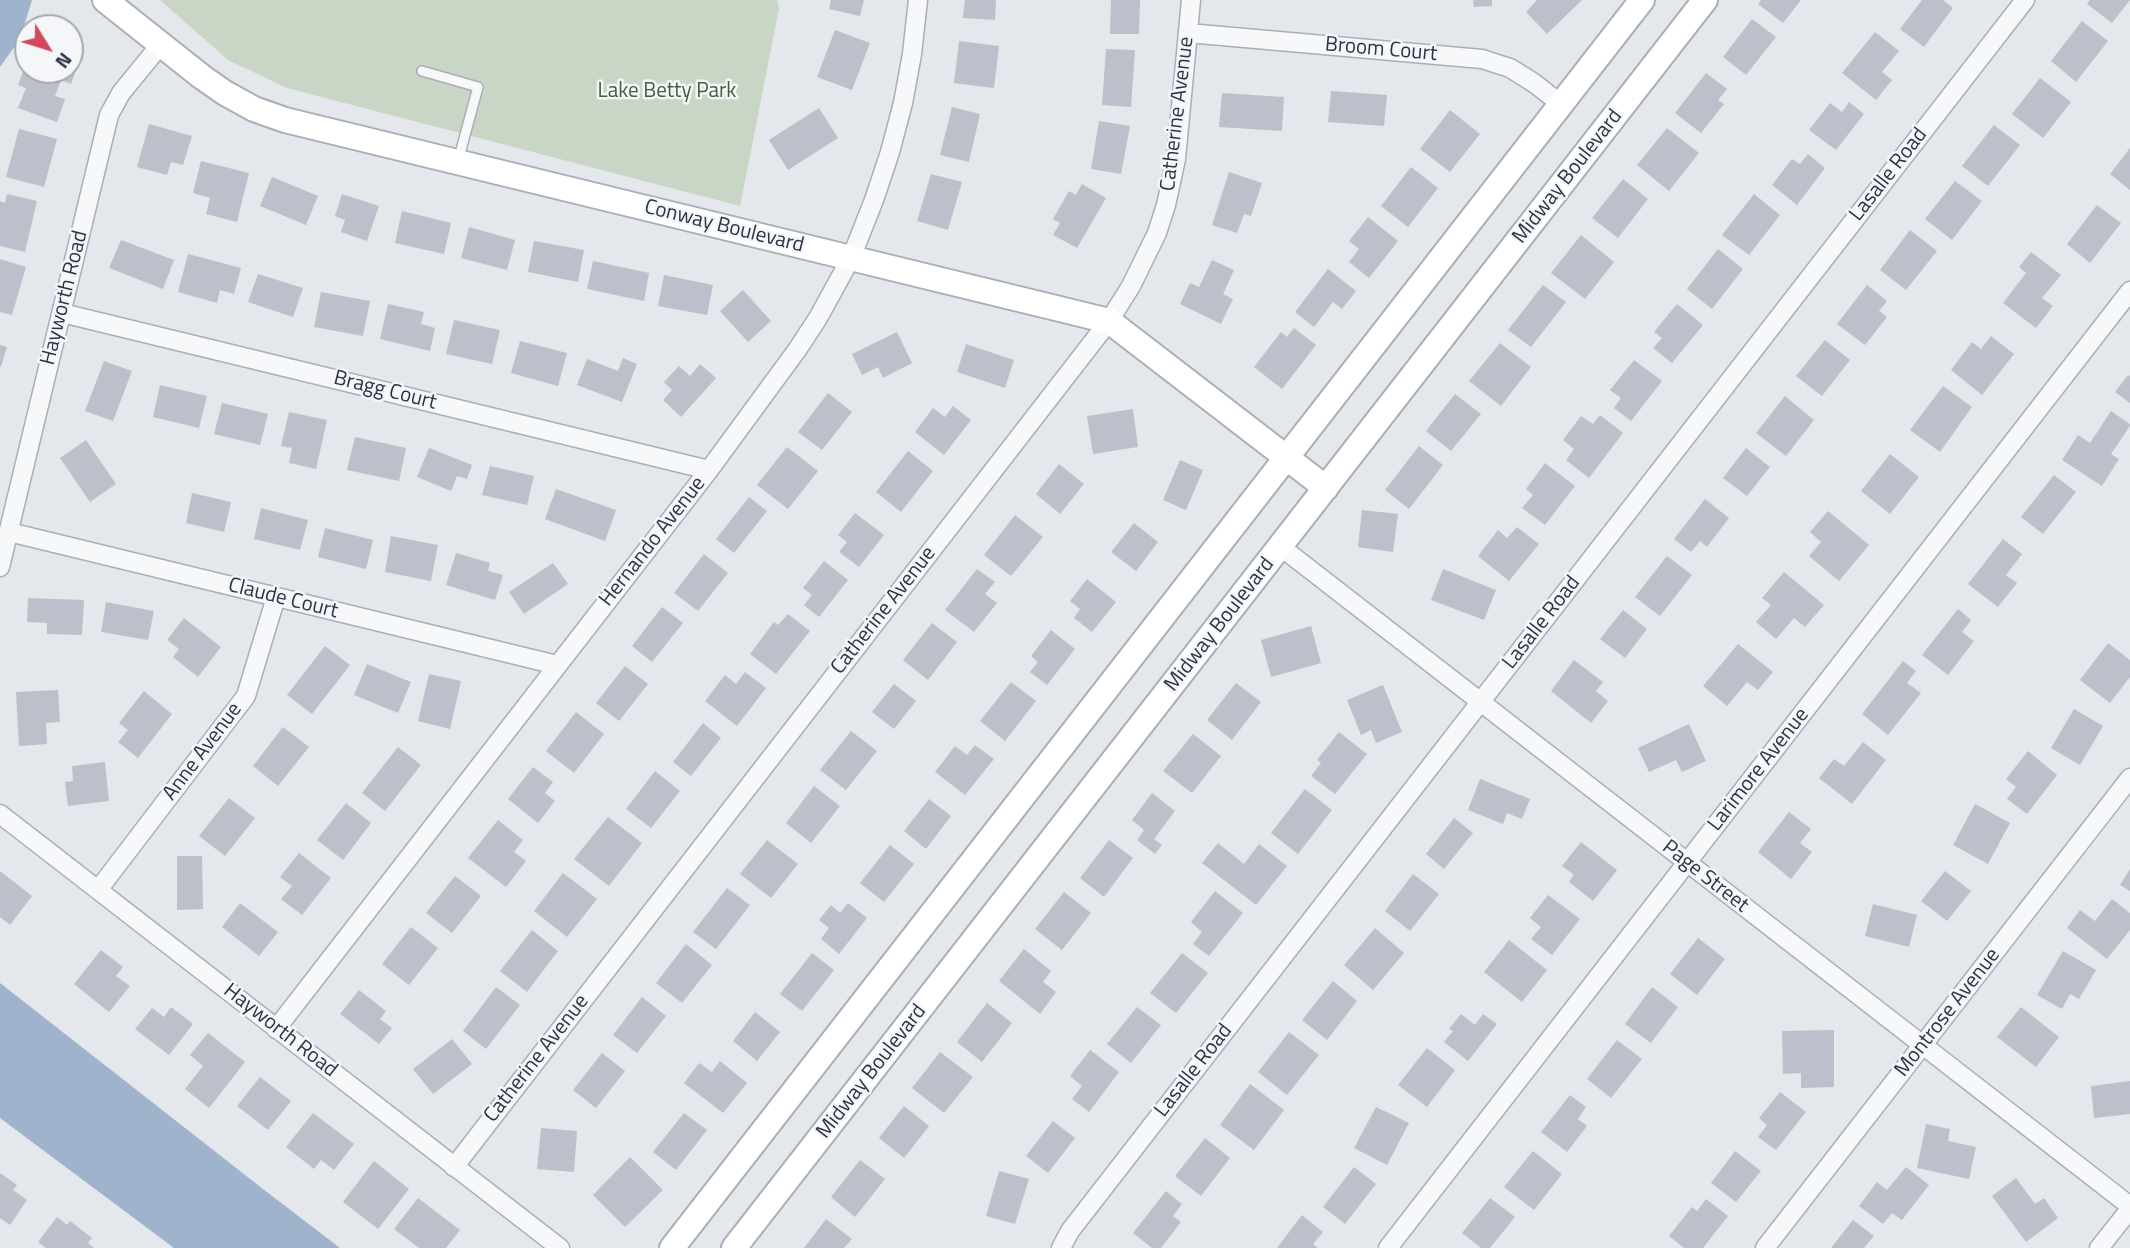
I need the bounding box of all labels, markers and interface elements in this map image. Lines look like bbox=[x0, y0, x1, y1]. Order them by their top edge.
north arrow bbox=[14, 14, 84, 84]
street label: Broom Court bbox=[1324, 33, 1438, 67]
street label: Catherine Avenue bbox=[1156, 35, 1200, 193]
text: N bbox=[49, 47, 80, 75]
park label: Lake Betty Park bbox=[598, 79, 736, 105]
street label: Midway Boulevard bbox=[1508, 105, 1628, 249]
street label: Lasalle Road bbox=[1845, 123, 1933, 227]
street label: Conway Boulevard bbox=[642, 195, 806, 259]
street label: Hayworth Road bbox=[36, 228, 94, 368]
street label: Bragg Court bbox=[331, 366, 439, 416]
street label: Hernando Avenue bbox=[595, 472, 711, 612]
street label: Catherine Avenue bbox=[826, 542, 942, 680]
street label: Midway Boulevard bbox=[1160, 553, 1280, 697]
street label: Lasalle Road bbox=[1498, 571, 1586, 675]
street label: Claude Court bbox=[225, 573, 341, 625]
street label: Anne Avenue bbox=[158, 698, 248, 806]
street label: Larimore Avenue bbox=[1703, 704, 1815, 836]
street label: Page Street bbox=[1657, 835, 1753, 919]
street label: Montrose Avenue bbox=[1890, 944, 2006, 1082]
street label: Hayworth Road bbox=[218, 979, 342, 1083]
street label: Catherine Avenue bbox=[479, 990, 595, 1128]
street label: Midway Boulevard bbox=[812, 1000, 932, 1144]
street label: Lasalle Road bbox=[1150, 1019, 1238, 1123]

